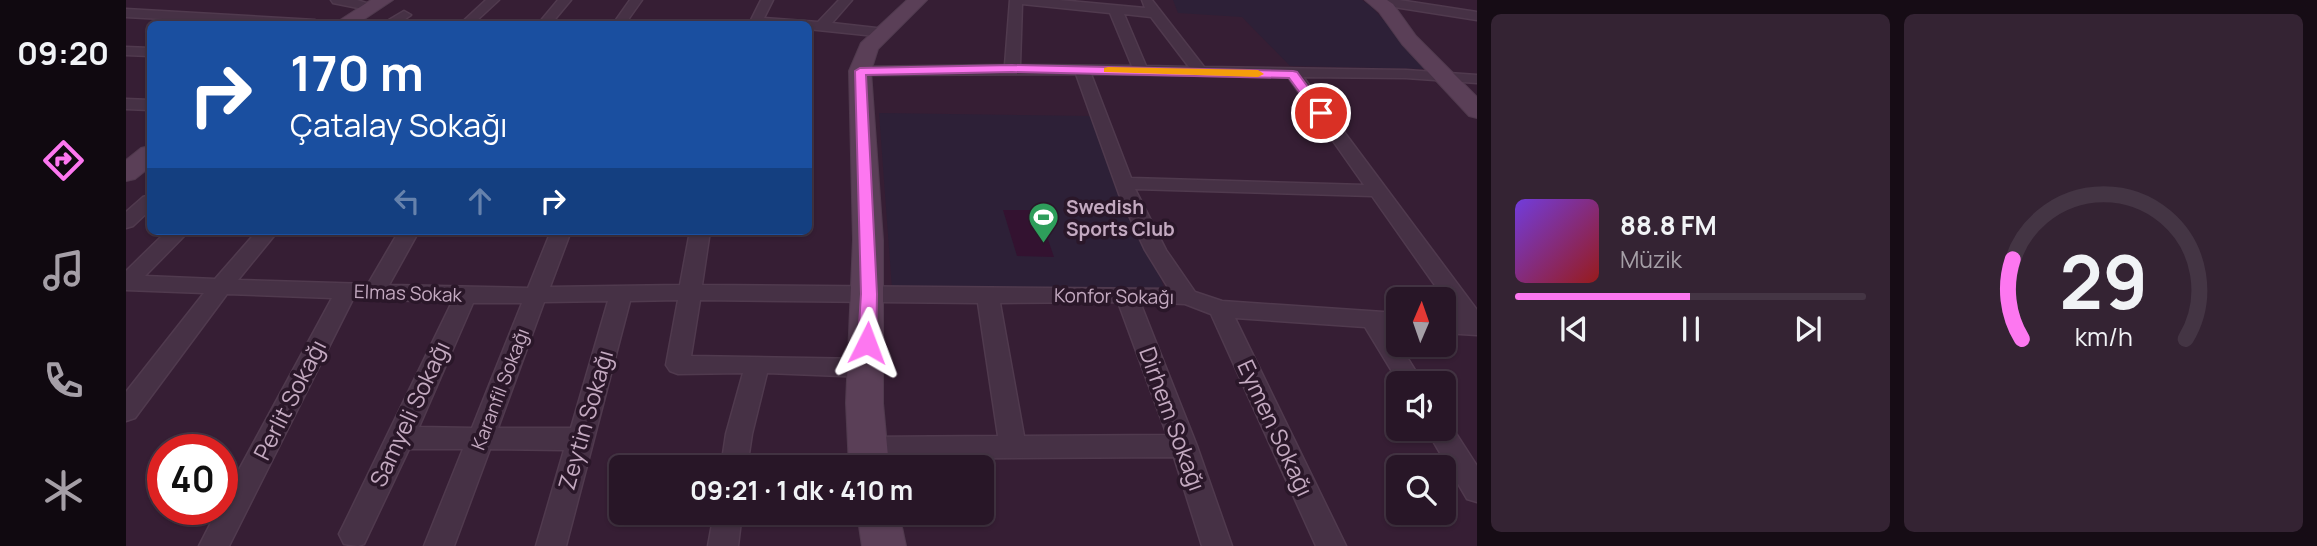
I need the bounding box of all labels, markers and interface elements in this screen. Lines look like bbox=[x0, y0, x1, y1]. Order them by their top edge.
text: 09:20 bbox=[17, 31, 109, 75]
text: 170 m bbox=[290, 39, 424, 106]
icon: right bbox=[175, 49, 266, 140]
pin bbox=[1291, 83, 1351, 143]
icon: arrive bbox=[1302, 94, 1340, 132]
text: Çatalay Sokağı bbox=[290, 103, 508, 147]
icon: directions bbox=[39, 136, 88, 185]
icon: left bbox=[388, 182, 426, 220]
icon: ahead bbox=[461, 182, 499, 220]
icon: right bbox=[534, 182, 572, 220]
place label: Swedish Sports Club bbox=[1066, 194, 1175, 242]
sports icon: Swedish Sports Club bbox=[1026, 201, 1060, 245]
text: 88.8 FM bbox=[1620, 207, 1717, 243]
text: 29 bbox=[2059, 231, 2148, 331]
text: Müzik bbox=[1620, 243, 1682, 275]
icon: music bbox=[39, 246, 88, 295]
street label: Elmas Sokak bbox=[354, 278, 463, 308]
street label: Konfor Sokağı bbox=[1054, 282, 1174, 310]
north arrow bbox=[1386, 287, 1456, 357]
map controls bbox=[1386, 287, 1456, 525]
position arrow bbox=[830, 306, 904, 380]
icon: previous bbox=[1555, 310, 1593, 348]
icon: pause bbox=[1672, 310, 1710, 348]
icon: next bbox=[1789, 310, 1827, 348]
text: km/h bbox=[2074, 319, 2133, 354]
street label: Karanfil Sokağı bbox=[465, 324, 535, 454]
street label: Perlit Sokağı bbox=[245, 334, 333, 465]
street label: Samyeli Sokağı bbox=[361, 335, 457, 492]
street label: Dirhem Sokağı bbox=[1132, 342, 1214, 495]
street label: Zeytin Sokağı bbox=[550, 346, 620, 493]
street label: Eymen Sokağı bbox=[1230, 354, 1321, 501]
icon: phone bbox=[39, 356, 88, 405]
button: sound bbox=[1386, 371, 1456, 441]
speed limit sign: 40 bbox=[147, 434, 238, 525]
button: search bbox=[1386, 455, 1456, 525]
icon: climate bbox=[39, 466, 88, 515]
text: 09:21 · 1 dk · 410 m bbox=[690, 472, 913, 508]

